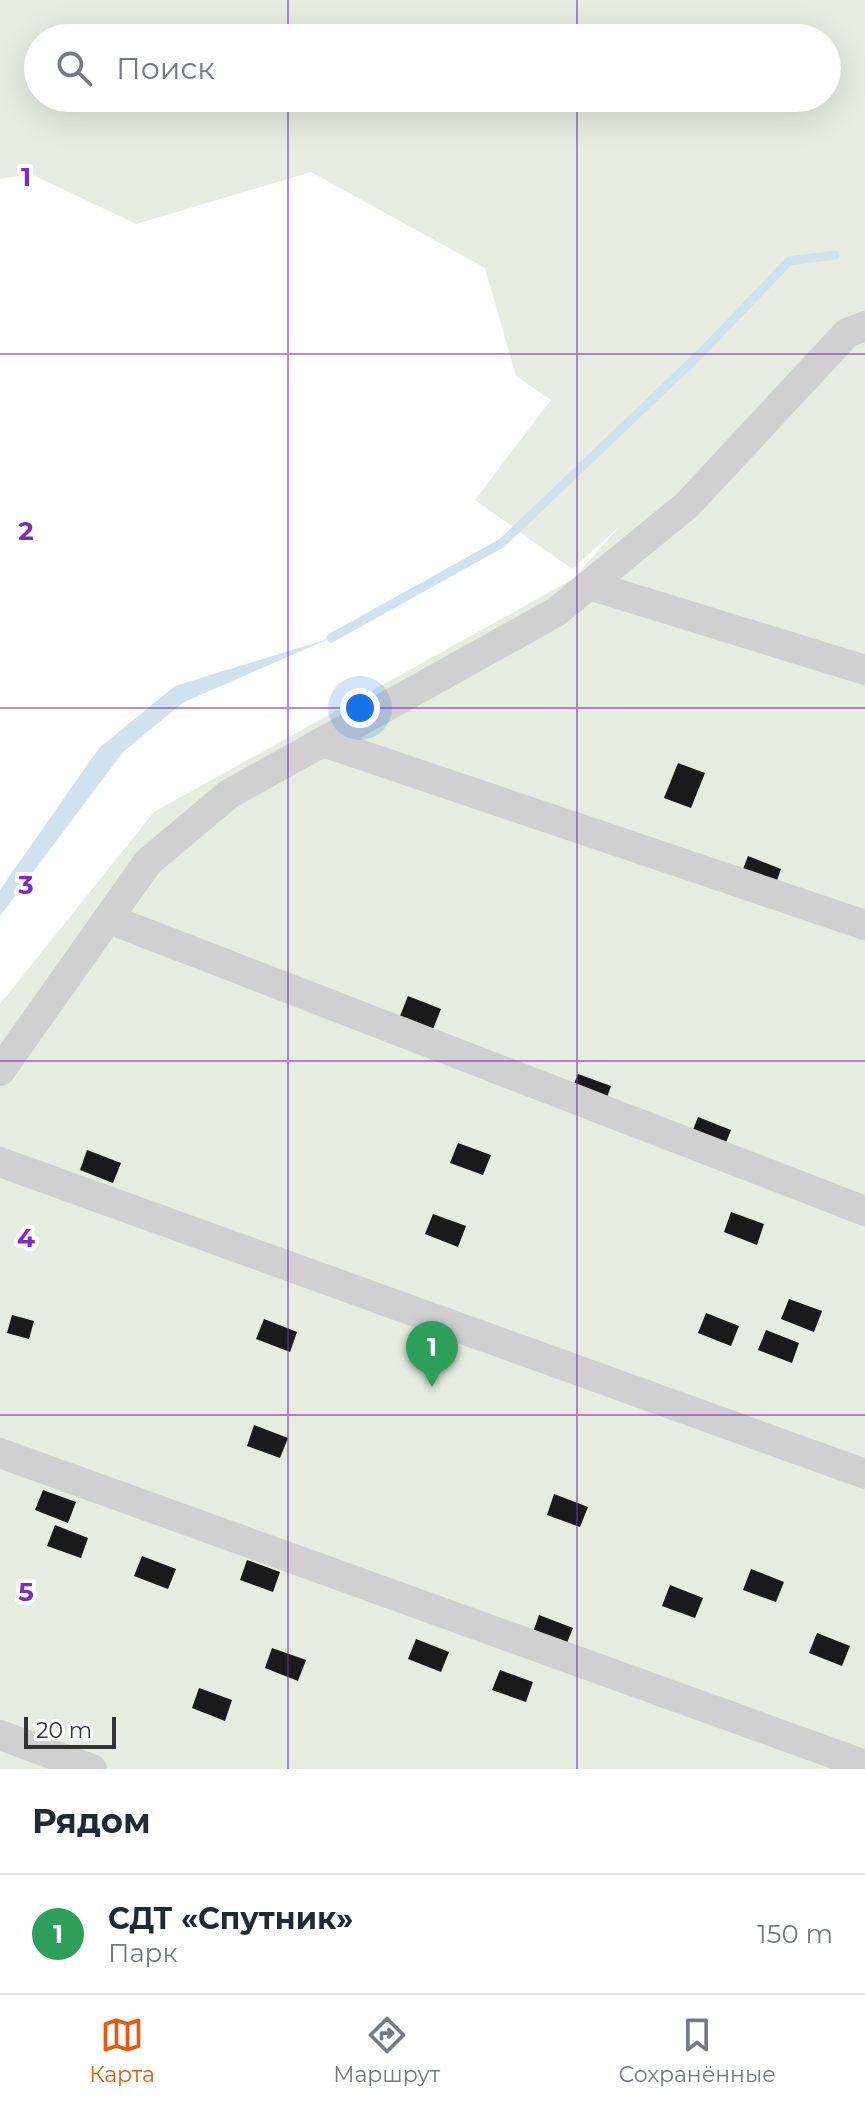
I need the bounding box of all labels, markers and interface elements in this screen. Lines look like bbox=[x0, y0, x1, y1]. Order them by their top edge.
search box bbox=[24, 24, 841, 112]
icon: search bbox=[52, 46, 96, 90]
text: Поиск bbox=[116, 50, 215, 87]
text: 1 bbox=[21, 161, 31, 193]
text: 2 bbox=[18, 515, 34, 547]
your location bbox=[340, 688, 380, 728]
text: 3 bbox=[17, 869, 34, 901]
text: 4 bbox=[17, 1222, 35, 1254]
pin: 1 bbox=[406, 1321, 458, 1387]
text: 5 bbox=[18, 1576, 34, 1608]
scale bar bbox=[24, 1713, 116, 1749]
text: 20 m bbox=[36, 1717, 92, 1744]
text: Рядом bbox=[32, 1800, 151, 1842]
text: СДТ «Спутник» bbox=[108, 1900, 353, 1937]
text: 1 bbox=[53, 1918, 63, 1950]
text: 150 m bbox=[757, 1918, 833, 1950]
text: Парк bbox=[108, 1937, 178, 1969]
tab: Карта bbox=[89, 2013, 155, 2088]
tab: Маршрут bbox=[333, 2013, 440, 2088]
tab: Сохранённые bbox=[619, 2013, 776, 2088]

